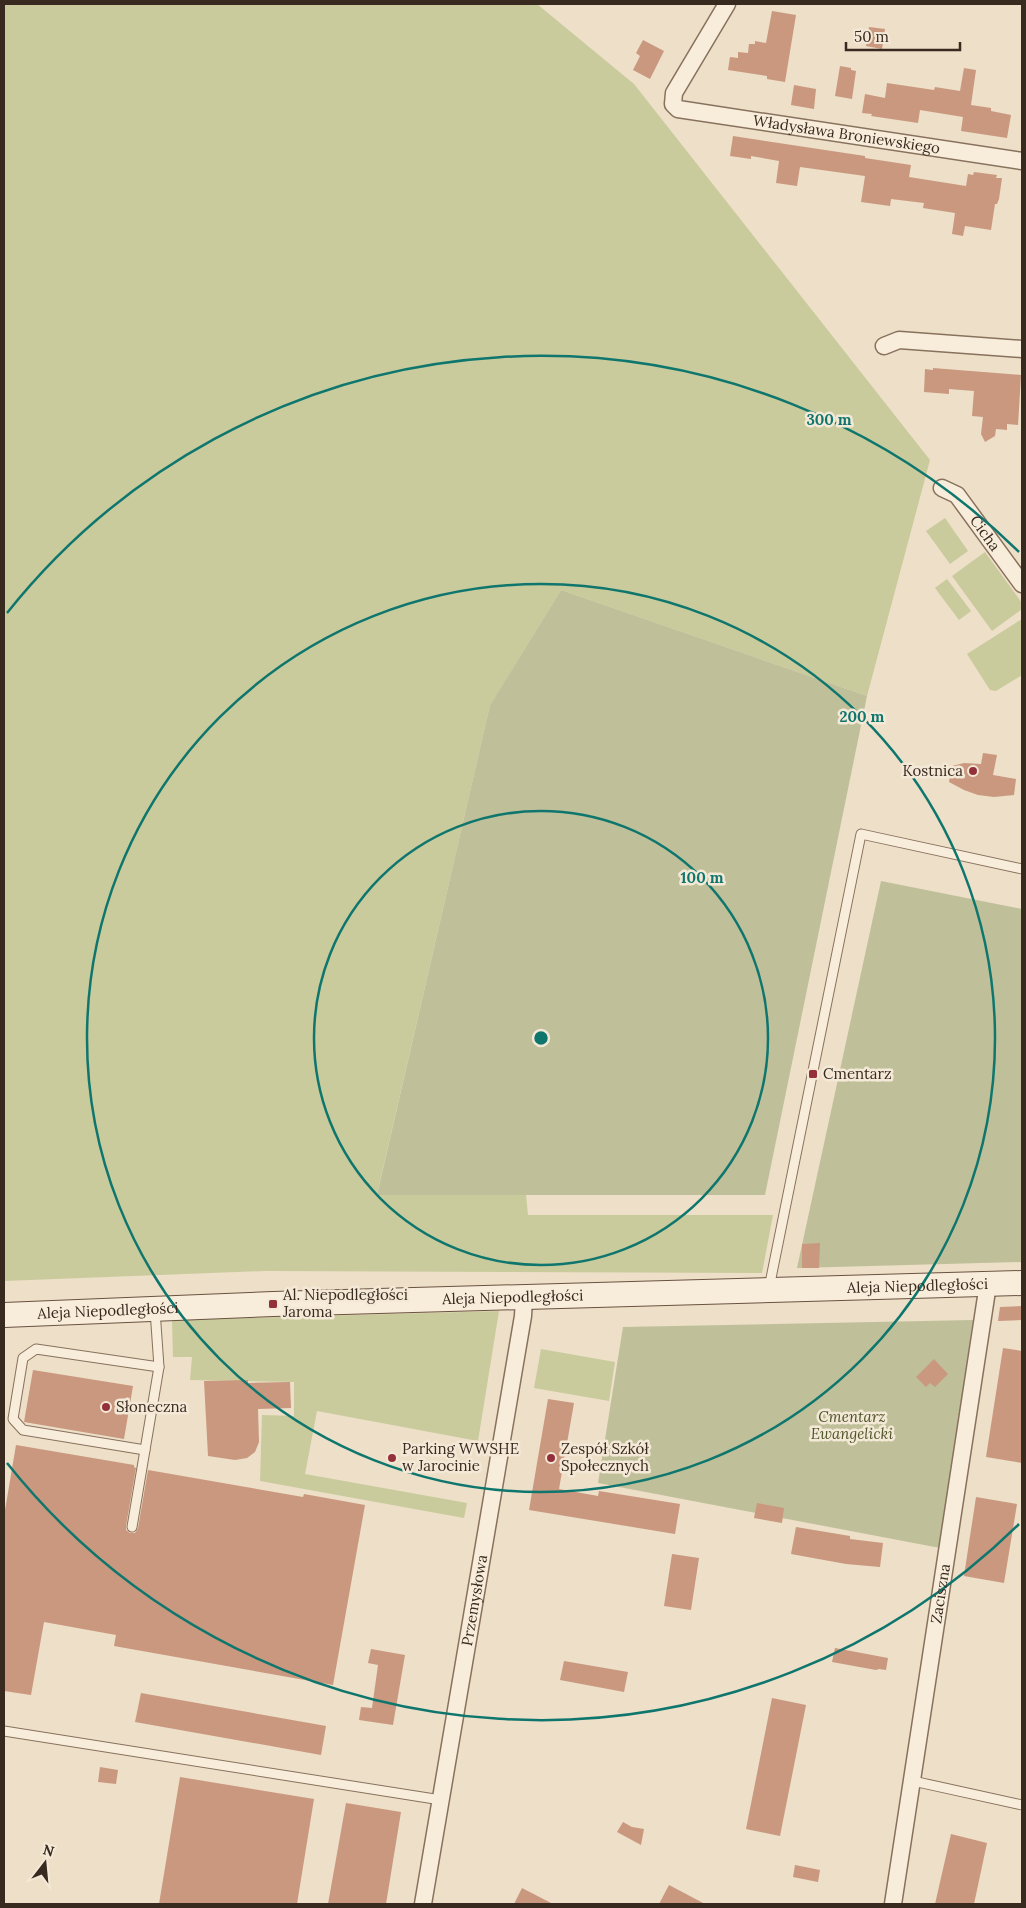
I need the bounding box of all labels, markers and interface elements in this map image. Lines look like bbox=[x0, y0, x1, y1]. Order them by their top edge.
scale bar bbox=[846, 20, 960, 52]
text: 50 m bbox=[854, 27, 889, 46]
street label: Władysława Broniewskiego bbox=[752, 110, 942, 158]
text: 300 m bbox=[806, 410, 852, 429]
street label: Cicha bbox=[966, 511, 1005, 555]
text: 200 m bbox=[840, 707, 885, 726]
place label: Kostnica bbox=[902, 761, 963, 780]
marker: Kostnica bbox=[967, 765, 979, 777]
text: 100 m bbox=[681, 868, 724, 887]
centre of rings bbox=[532, 1029, 550, 1047]
place label: Cmentarz bbox=[823, 1064, 892, 1083]
marker: Cmentarz bbox=[807, 1068, 819, 1080]
street label: Aleja Niepodległości bbox=[846, 1274, 988, 1297]
place label: Al. Niepodległości Jaroma bbox=[282, 1285, 408, 1321]
street label: Aleja Niepodległości bbox=[441, 1285, 583, 1308]
street label: Aleja Niepodległości bbox=[36, 1298, 179, 1323]
marker: Al. Niepodległości Jaroma bbox=[267, 1298, 279, 1310]
place label: Słoneczna bbox=[116, 1397, 188, 1416]
marker: Słoneczna bbox=[100, 1401, 112, 1413]
park label: Cmentarz Ewangelicki bbox=[811, 1407, 893, 1443]
place label: Parking WWSHE w Jarocinie bbox=[402, 1439, 519, 1475]
place label: Zespół Szkół Społecznych bbox=[561, 1439, 649, 1475]
marker: Parking WWSHE w Jarocinie bbox=[386, 1452, 398, 1464]
marker: Zespół Szkół Społecznych bbox=[545, 1452, 557, 1464]
street label: Przemysłowa bbox=[457, 1553, 491, 1647]
street label: Zaciszna bbox=[926, 1562, 954, 1625]
north arrow bbox=[20, 1838, 70, 1888]
text: N bbox=[41, 1840, 56, 1861]

